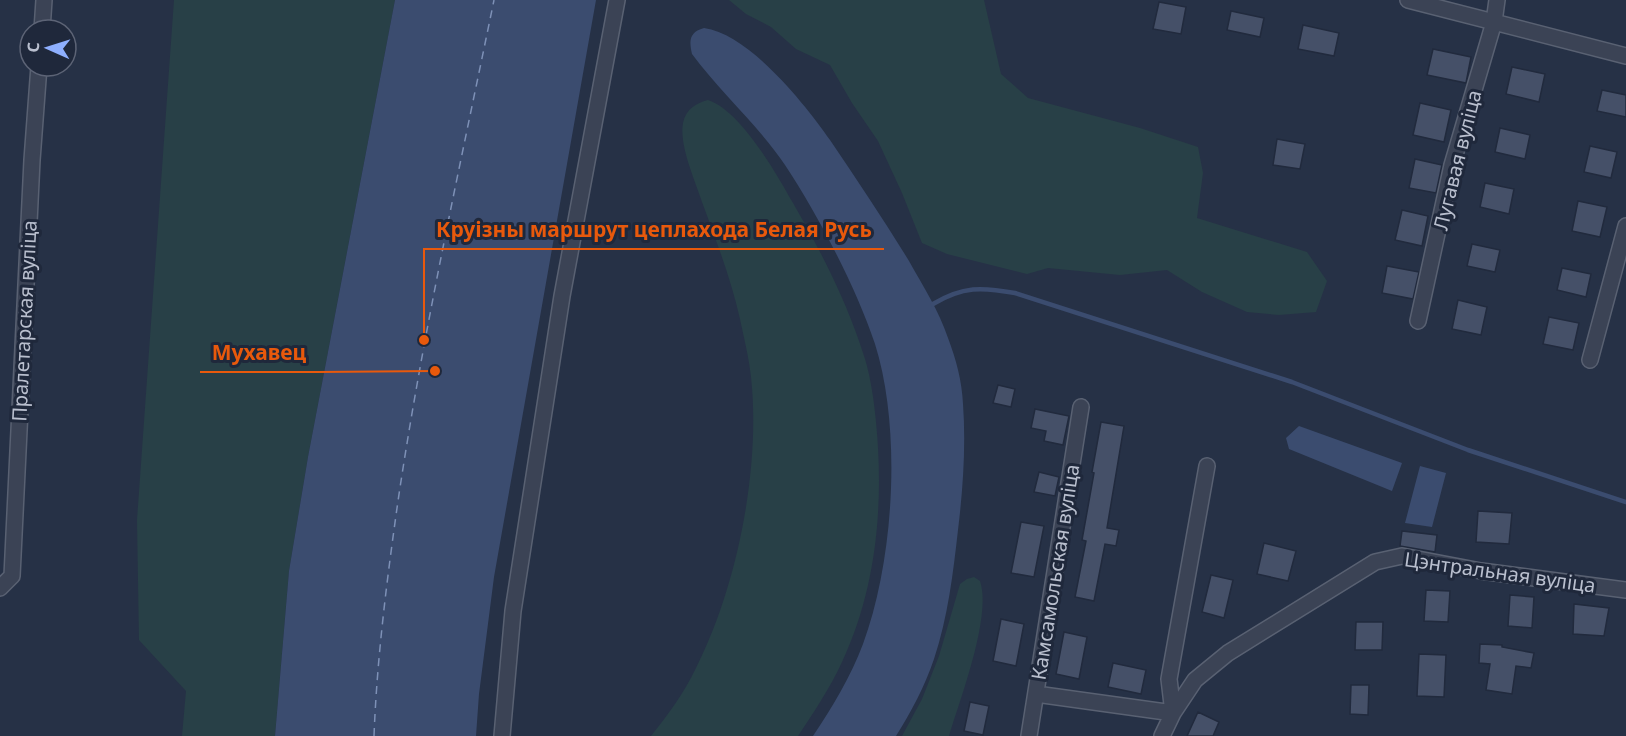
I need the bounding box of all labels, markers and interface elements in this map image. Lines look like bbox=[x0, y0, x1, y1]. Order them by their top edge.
north arrow bbox=[18, 18, 78, 78]
text: С bbox=[22, 41, 44, 53]
street label: Лугавая вуліца bbox=[1427, 87, 1487, 233]
callout: Круізны маршрут цеплахода Белая Русь bbox=[424, 210, 884, 249]
text: Круізны маршрут цеплахода Белая Русь bbox=[436, 215, 872, 243]
street label: Пралетарская вуліца bbox=[5, 220, 43, 422]
callout: Мухавец bbox=[200, 333, 319, 372]
text: Мухавец bbox=[212, 338, 307, 366]
street label: Камсамольская вуліца bbox=[1025, 462, 1085, 682]
street label: Цэнтральная вуліца bbox=[1403, 545, 1597, 599]

